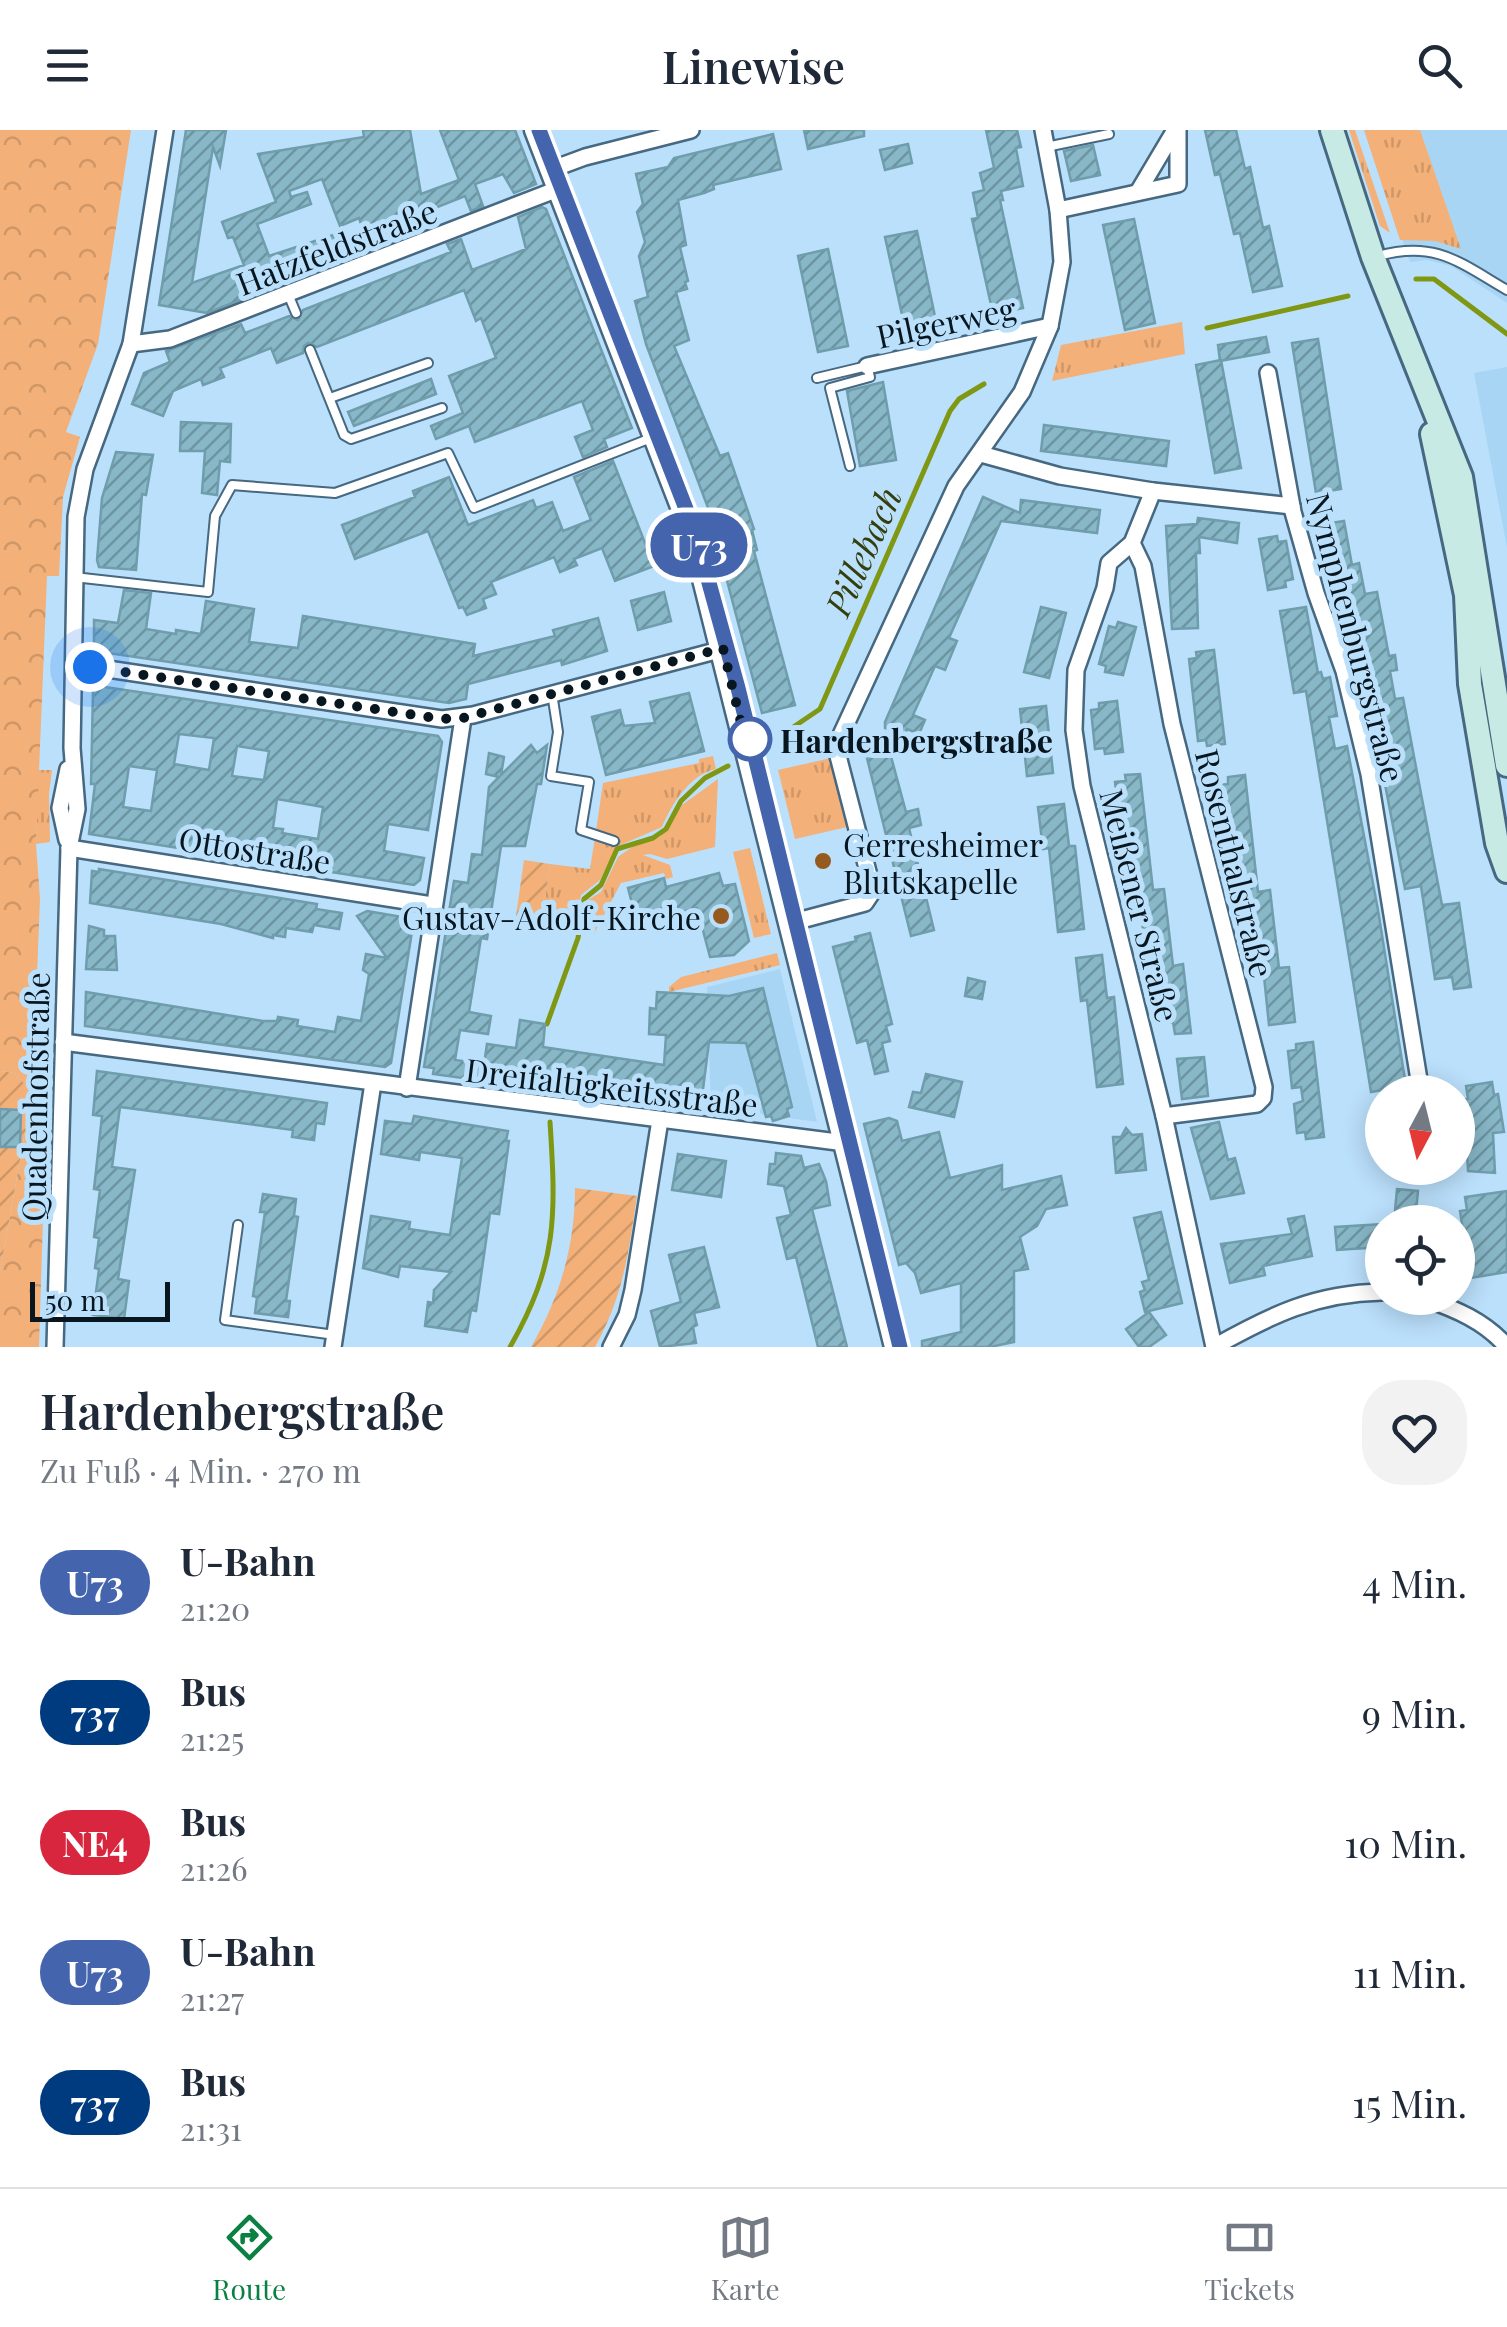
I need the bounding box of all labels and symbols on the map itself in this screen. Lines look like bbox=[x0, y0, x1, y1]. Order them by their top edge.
street label: Hatzfeldstraße bbox=[230, 188, 442, 304]
street label: Pilgerweg bbox=[872, 285, 1020, 357]
water label: Pillebach bbox=[812, 479, 911, 625]
street label: Nymphenburgstraße bbox=[1298, 488, 1416, 786]
line badge: U73 bbox=[642, 512, 756, 578]
your location bbox=[65, 642, 115, 692]
marker: Hardenbergstraße bbox=[729, 718, 771, 760]
place label: Hardenbergstraße bbox=[780, 718, 1053, 761]
street label: Rosenthalstraße bbox=[1187, 744, 1285, 982]
street label: Meißener Straße bbox=[1091, 784, 1191, 1026]
street label: Ottostraße bbox=[176, 816, 334, 882]
place label: Gerresheimer Blutskapelle bbox=[843, 822, 1043, 902]
marker: Gerresheimer Blutskapelle bbox=[812, 850, 834, 872]
place label: Gustav-Adolf-Kirche bbox=[402, 895, 701, 938]
marker: Gustav-Adolf-Kirche bbox=[710, 905, 732, 927]
street label: Quadenhofstraße bbox=[10, 972, 58, 1222]
street label: Dreifaltigkeitsstraße bbox=[463, 1047, 761, 1125]
north arrow bbox=[1365, 1075, 1475, 1185]
scale bar bbox=[30, 1277, 170, 1322]

